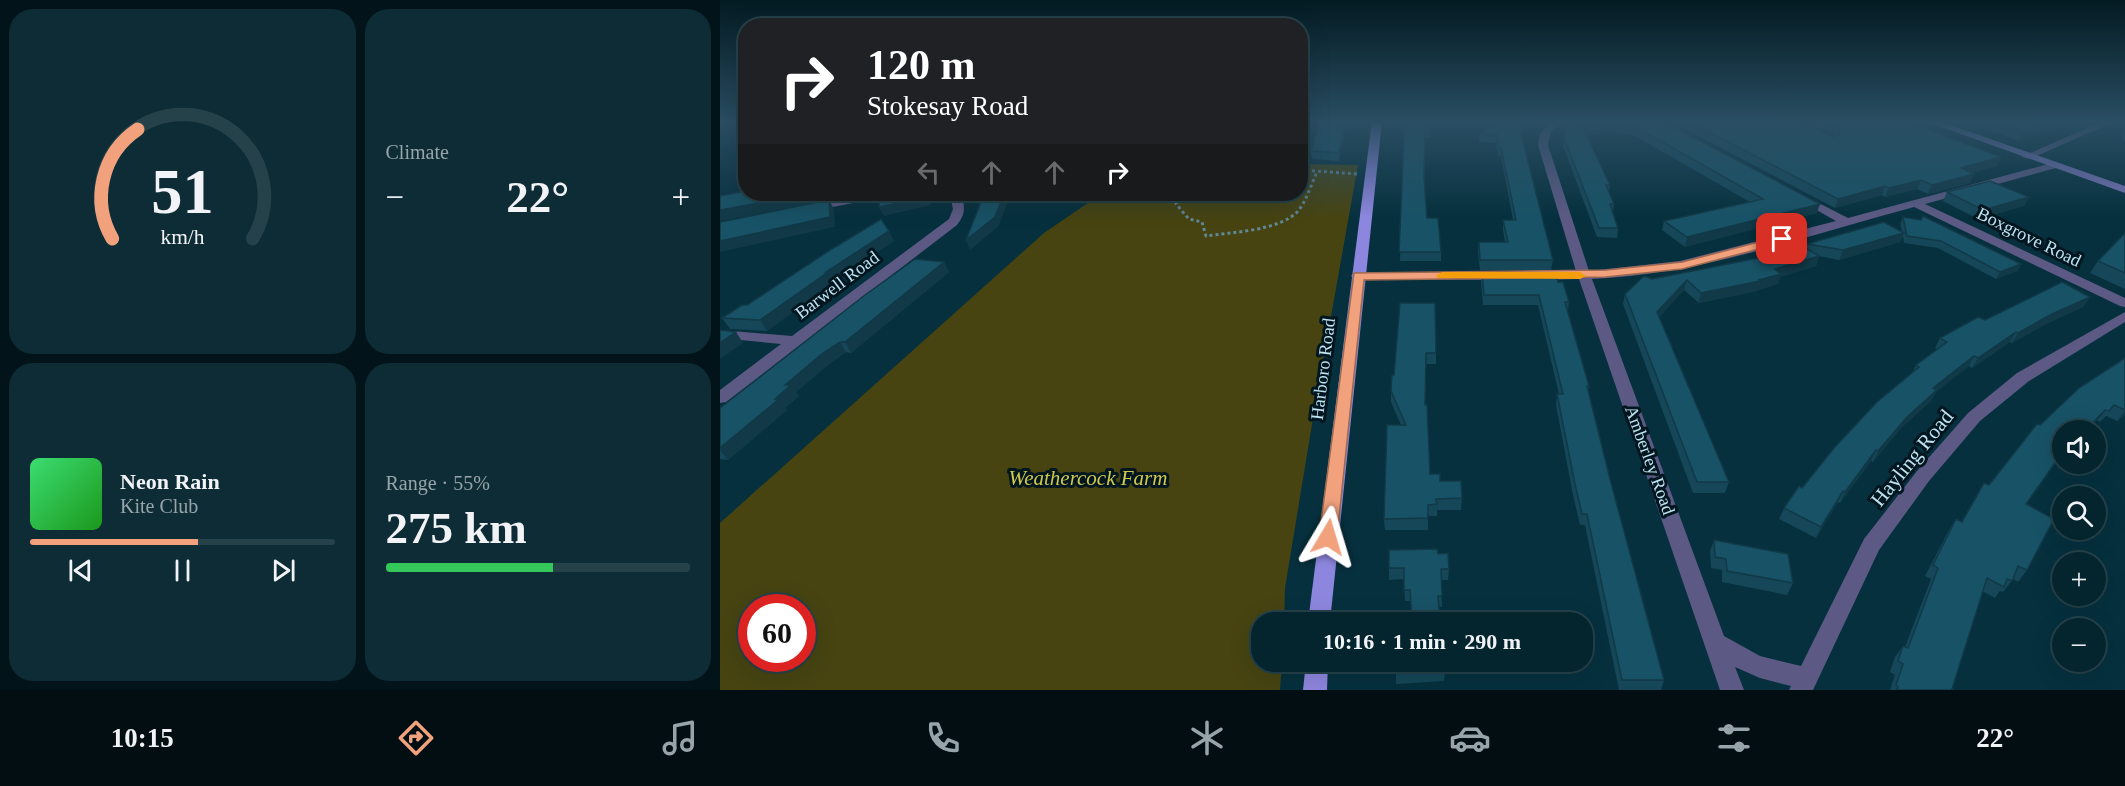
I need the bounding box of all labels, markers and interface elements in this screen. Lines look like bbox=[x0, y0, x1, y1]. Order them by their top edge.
icon: right bbox=[768, 42, 846, 120]
text: 120 m bbox=[867, 42, 976, 88]
text: Stokesay Road bbox=[867, 91, 1028, 121]
text: Climate bbox=[386, 141, 449, 163]
icon: left bbox=[912, 156, 945, 189]
icon: ahead bbox=[975, 156, 1008, 189]
icon: ahead bbox=[1038, 156, 1071, 189]
icon: right bbox=[1101, 156, 1134, 189]
text: 51 bbox=[151, 157, 213, 226]
text: 22° bbox=[506, 172, 569, 222]
text: − bbox=[386, 179, 404, 215]
text: + bbox=[671, 179, 690, 215]
street label: Boxgrove Road bbox=[1974, 203, 2084, 271]
pin bbox=[1756, 213, 1807, 264]
icon: arrive bbox=[1765, 222, 1798, 255]
text: km/h bbox=[160, 225, 205, 249]
street label: Barwell Road bbox=[791, 247, 883, 323]
street label: Harboro Road bbox=[1307, 317, 1339, 421]
street label: Amberley Road bbox=[1621, 403, 1679, 517]
street label: Hayling Road bbox=[1866, 405, 1959, 511]
map controls bbox=[2052, 420, 2106, 672]
button: sound bbox=[2052, 420, 2106, 474]
park label: Weathercock Farm bbox=[1009, 466, 1167, 490]
text: Neon Rain bbox=[120, 469, 220, 494]
text: Range · 55% bbox=[386, 472, 490, 494]
button: search bbox=[2052, 486, 2106, 540]
text: Kite Club bbox=[120, 495, 198, 517]
text: 275 km bbox=[386, 503, 527, 553]
position arrow bbox=[1296, 505, 1360, 569]
button: + bbox=[2052, 552, 2106, 606]
icon: previous bbox=[64, 554, 97, 587]
icon: pause bbox=[166, 554, 199, 587]
icon: next bbox=[267, 554, 300, 587]
speed limit sign: 60 bbox=[738, 594, 816, 672]
button: − bbox=[2052, 618, 2106, 672]
text: 10:16 · 1 min · 290 m bbox=[1323, 629, 1521, 654]
icon: directions bbox=[395, 717, 437, 759]
icon: music bbox=[659, 717, 701, 759]
icon: phone bbox=[922, 717, 964, 759]
icon: climate bbox=[1186, 717, 1228, 759]
icon: car bbox=[1449, 717, 1491, 759]
icon: filters bbox=[1713, 717, 1755, 759]
text: 10:15 bbox=[111, 723, 174, 753]
text: 22° bbox=[1976, 723, 2014, 753]

